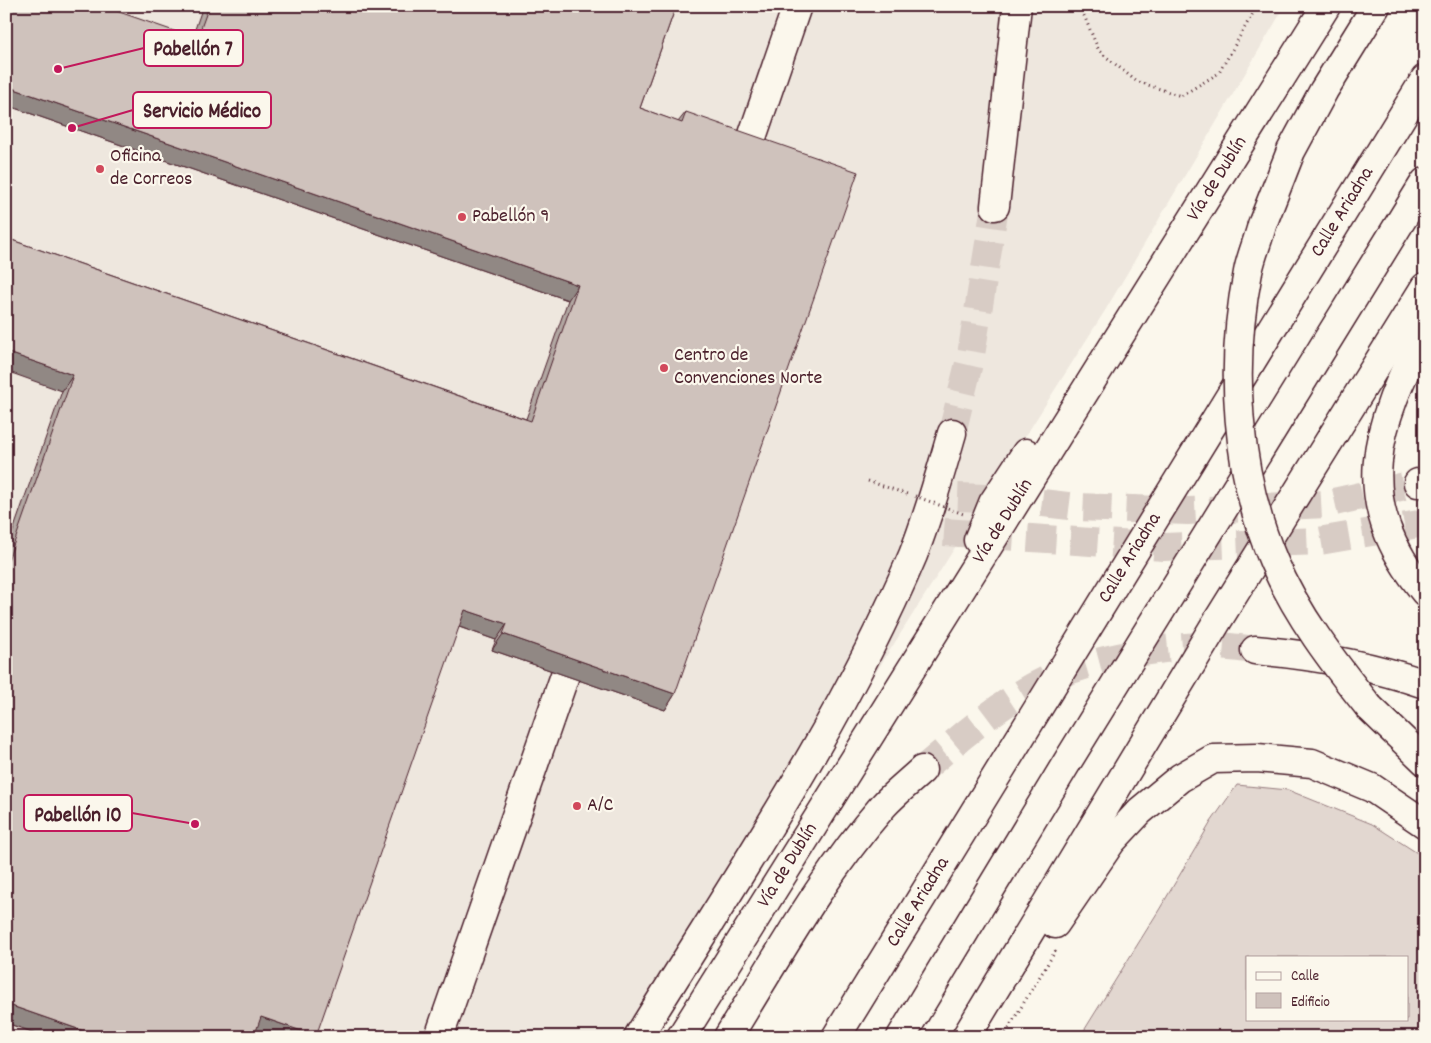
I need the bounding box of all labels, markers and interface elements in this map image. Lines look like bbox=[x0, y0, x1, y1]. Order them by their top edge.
callout: Pabellón 7 bbox=[144, 30, 243, 66]
text: Pabellón 7 bbox=[153, 36, 233, 66]
callout: Servicio Médico bbox=[133, 92, 271, 128]
text: Servicio Médico bbox=[143, 98, 261, 128]
street label: Vía de Dublín bbox=[1181, 131, 1255, 227]
place label: Oficina de Correos bbox=[110, 143, 193, 194]
street label: Calle Ariadna bbox=[1304, 161, 1382, 263]
marker: Oficina de Correos bbox=[94, 163, 106, 175]
place label: Pabellón 9 bbox=[472, 203, 549, 231]
marker: Pabellón 9 bbox=[456, 211, 468, 223]
place label: Centro de Convenciones Norte bbox=[674, 342, 823, 393]
marker: Centro de Convenciones Norte bbox=[658, 362, 670, 374]
street label: Vía de Dublín bbox=[966, 474, 1041, 569]
street label: Calle Ariadna bbox=[1092, 507, 1169, 609]
place label: A/C bbox=[587, 792, 614, 820]
callout: Pabellón 10 bbox=[24, 795, 132, 831]
marker: A/C bbox=[571, 800, 583, 812]
text: Pabellón 10 bbox=[34, 802, 122, 832]
street label: Vía de Dublín bbox=[751, 818, 825, 914]
street label: Calle Ariadna bbox=[880, 851, 958, 953]
legend bbox=[1246, 956, 1408, 1020]
text: Calle bbox=[1291, 966, 1320, 988]
text: Edificio bbox=[1291, 992, 1330, 1014]

